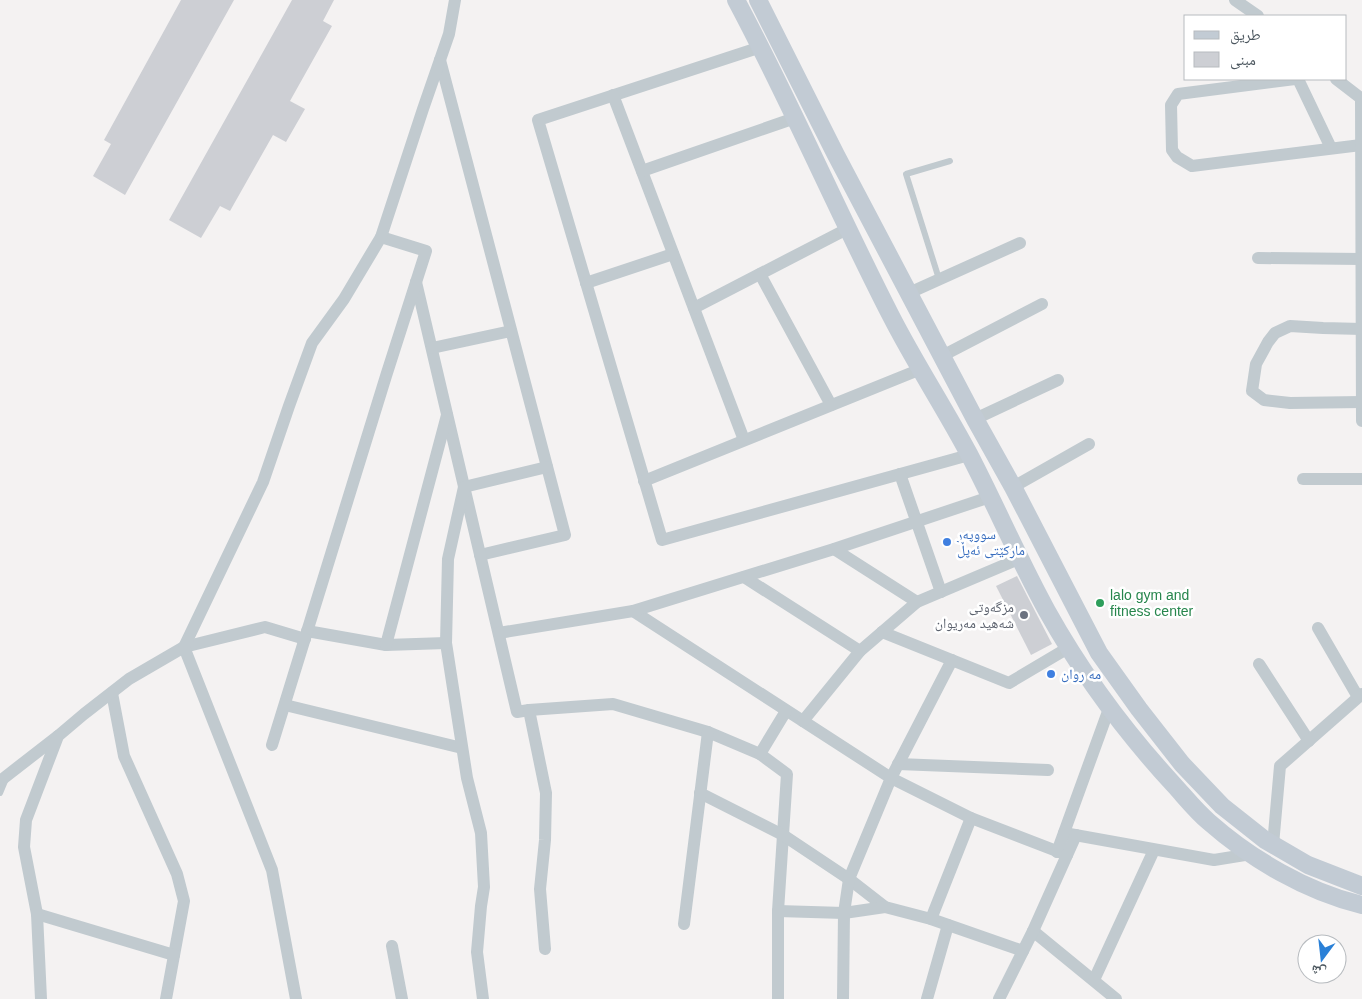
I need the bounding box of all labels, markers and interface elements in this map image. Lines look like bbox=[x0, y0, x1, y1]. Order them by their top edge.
legend bbox=[1184, 15, 1347, 80]
text: طريق bbox=[1230, 26, 1261, 45]
text: مبنى bbox=[1230, 51, 1256, 70]
place label: سووپەر مارکێتی ئەپڵ bbox=[956, 526, 1025, 559]
marker: سووپەر مارکێتی ئەپڵ bbox=[941, 536, 953, 548]
place label: lalo gym and fitness center bbox=[1110, 587, 1194, 619]
marker: lalo gym and fitness center bbox=[1094, 597, 1106, 609]
place label: مزگەوتی شەھید مەریوان bbox=[935, 599, 1014, 632]
marker: مزگەوتی شەھید مەریوان bbox=[1018, 609, 1030, 621]
place label: مه روان bbox=[1061, 666, 1101, 683]
marker: مه روان bbox=[1045, 668, 1057, 680]
north arrow bbox=[1297, 934, 1347, 984]
text: ش bbox=[1309, 961, 1328, 981]

